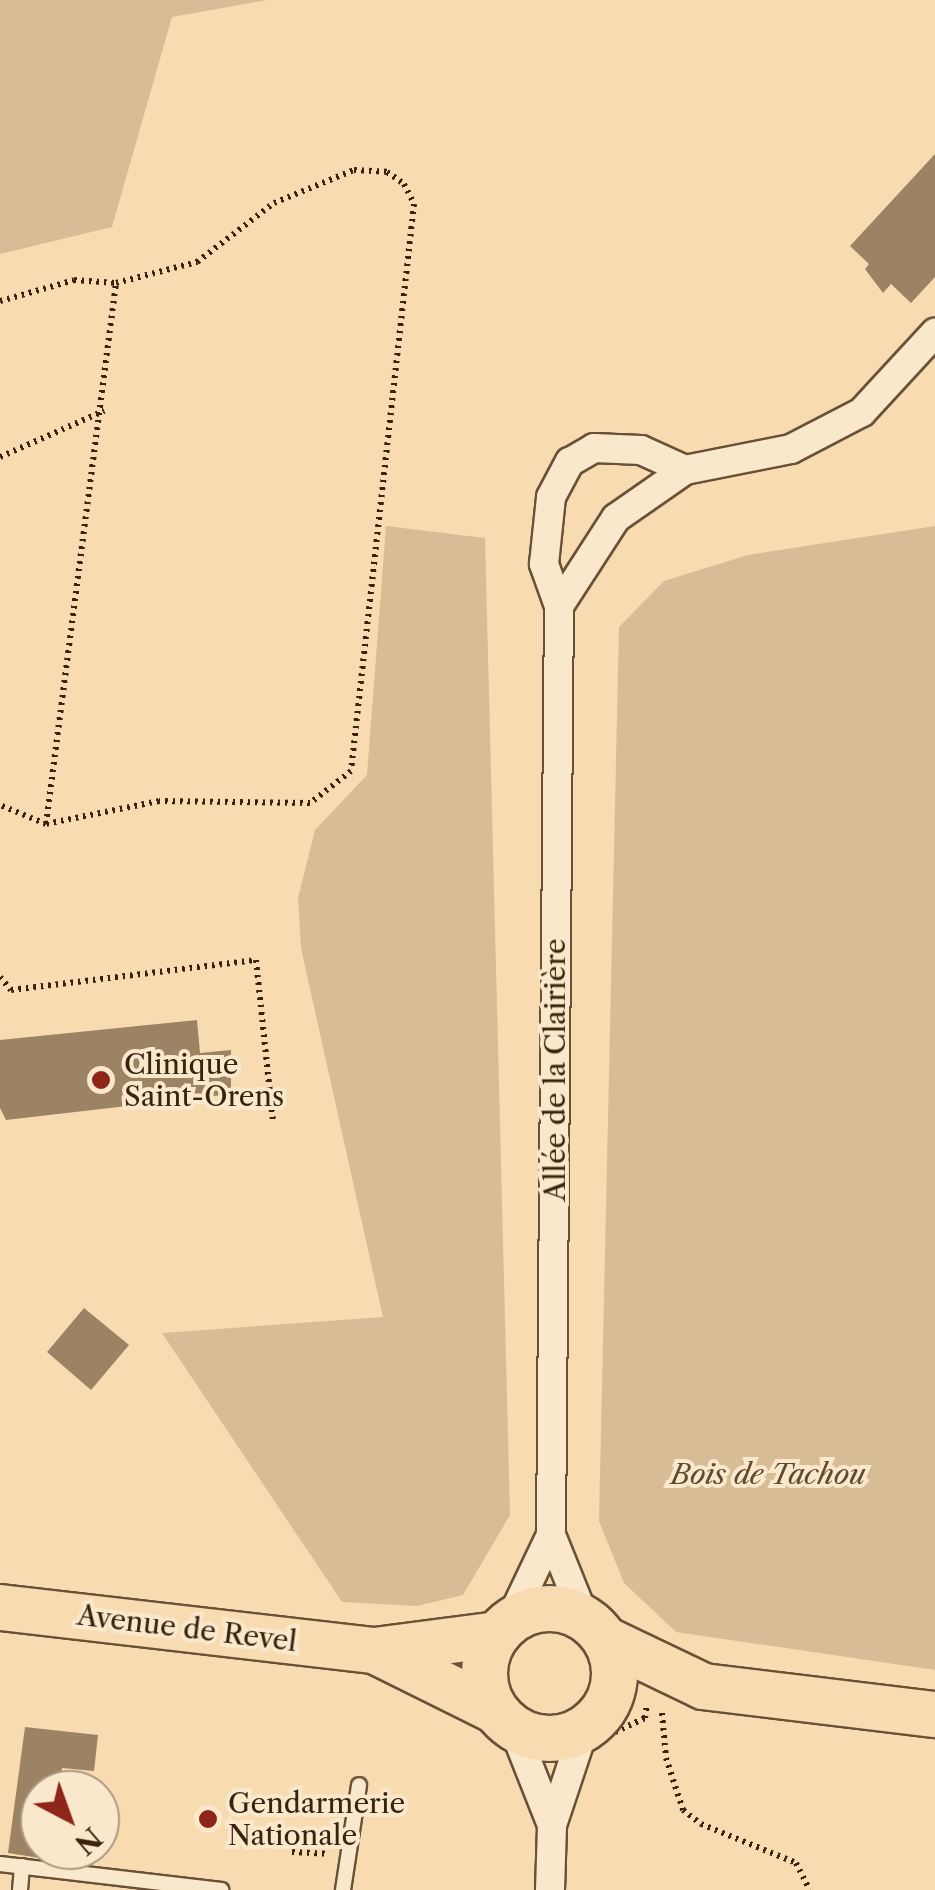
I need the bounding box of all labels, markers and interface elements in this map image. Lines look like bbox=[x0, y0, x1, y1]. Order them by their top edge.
street label: Allée de la Clairière bbox=[538, 938, 572, 1202]
place label: Clinique Saint-Orens bbox=[124, 1047, 284, 1113]
marker: Clinique Saint-Orens bbox=[88, 1067, 114, 1093]
park label: Bois de Tachou bbox=[671, 1457, 865, 1491]
street label: Avenue de Revel bbox=[75, 1598, 299, 1658]
north arrow bbox=[20, 1770, 120, 1870]
place label: Gendarmerie Nationale bbox=[228, 1786, 405, 1852]
marker: Gendarmerie Nationale bbox=[197, 1808, 219, 1830]
text: N bbox=[68, 1820, 109, 1862]

